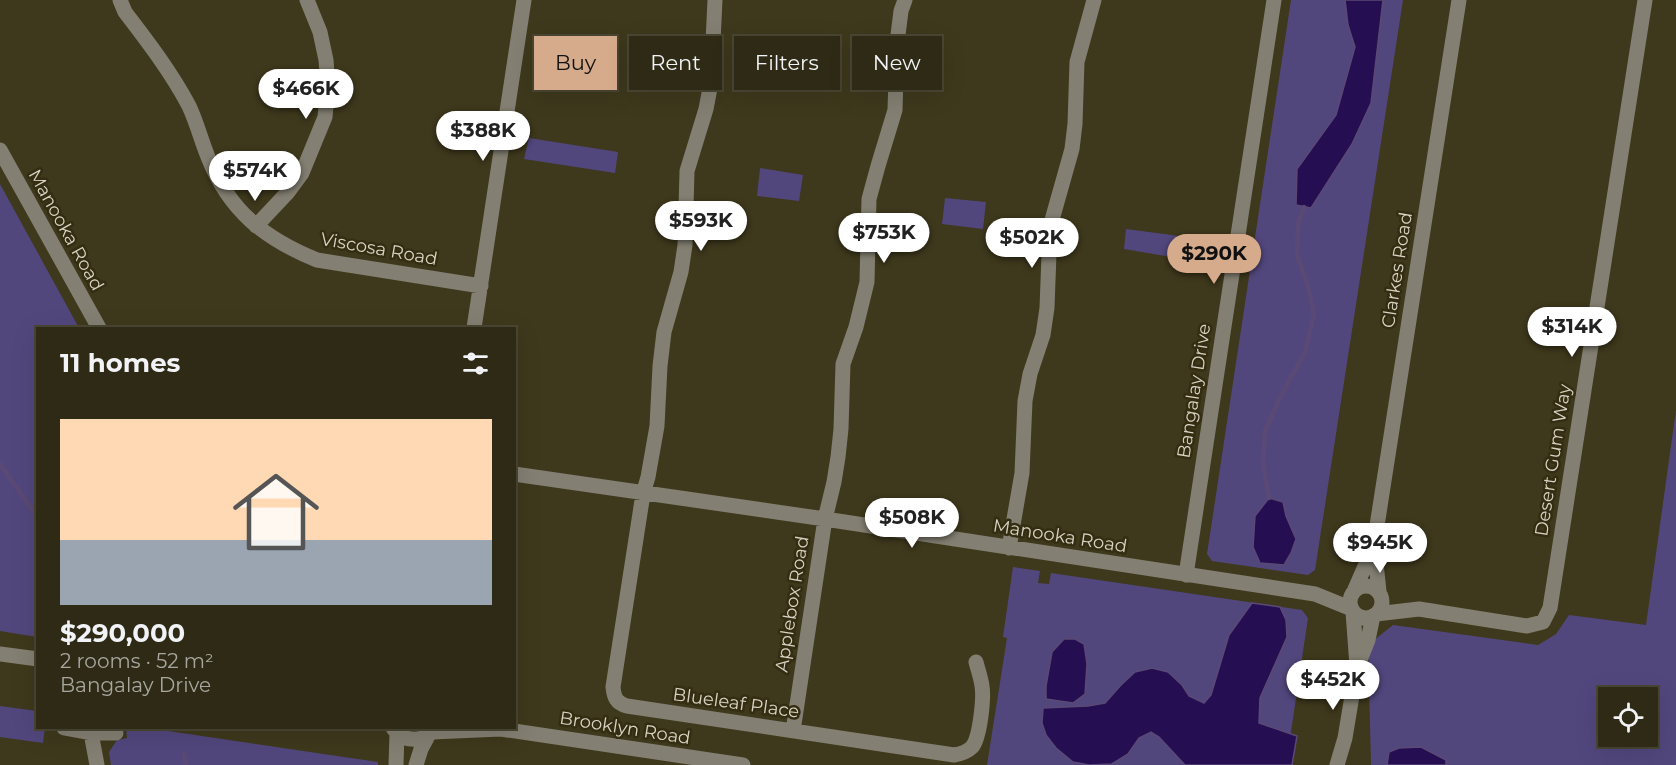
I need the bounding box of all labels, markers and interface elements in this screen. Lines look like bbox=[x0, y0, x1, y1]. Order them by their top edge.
chip: Buy bbox=[534, 36, 617, 90]
chip: Rent bbox=[629, 36, 722, 90]
chip: Filters bbox=[734, 36, 840, 90]
chip: New bbox=[852, 36, 942, 90]
pin: $466K bbox=[264, 69, 348, 120]
text: $466K bbox=[272, 76, 340, 100]
pin: $388K bbox=[441, 111, 525, 162]
text: $388K bbox=[450, 118, 516, 142]
pin: $574K bbox=[213, 151, 297, 202]
text: $574K bbox=[223, 158, 287, 182]
street label: Manooka Road bbox=[24, 165, 108, 295]
pin: $593K bbox=[659, 201, 743, 252]
text: $593K bbox=[669, 208, 733, 232]
street label: Clarkes Road bbox=[1377, 210, 1417, 330]
pin: $753K bbox=[842, 213, 926, 264]
pin: $502K bbox=[990, 218, 1074, 269]
text: $753K bbox=[852, 220, 916, 244]
text: $502K bbox=[1000, 225, 1064, 249]
street label: Viscosa Road bbox=[319, 228, 439, 270]
pin: $290K bbox=[1172, 234, 1256, 285]
text: $290K bbox=[1181, 241, 1247, 265]
pin: $314K bbox=[1530, 307, 1614, 358]
text: $314K bbox=[1542, 314, 1602, 338]
street label: Bangalay Drive bbox=[1172, 322, 1216, 460]
text: 11 homes bbox=[60, 347, 180, 379]
icon: filters bbox=[459, 347, 492, 380]
street label: Desert Gum Way bbox=[1530, 382, 1576, 538]
icon: home bbox=[222, 458, 330, 566]
pin: $508K bbox=[870, 498, 954, 549]
text: $508K bbox=[879, 505, 945, 529]
street label: Manooka Road bbox=[991, 515, 1129, 557]
pin: $945K bbox=[1338, 523, 1422, 574]
text: $945K bbox=[1347, 530, 1413, 554]
street label: Applebox Road bbox=[770, 534, 814, 674]
text: $290,000 bbox=[60, 617, 185, 649]
text: 2 rooms · 52 m² bbox=[60, 649, 214, 673]
pin: $452K bbox=[1291, 660, 1375, 711]
text: $452K bbox=[1300, 667, 1366, 691]
text: Bangalay Drive bbox=[60, 673, 211, 697]
street label: Blueleaf Place bbox=[671, 683, 801, 723]
map controls bbox=[1598, 687, 1658, 747]
button: locate bbox=[1598, 687, 1658, 747]
street label: Brooklyn Road bbox=[558, 707, 692, 749]

